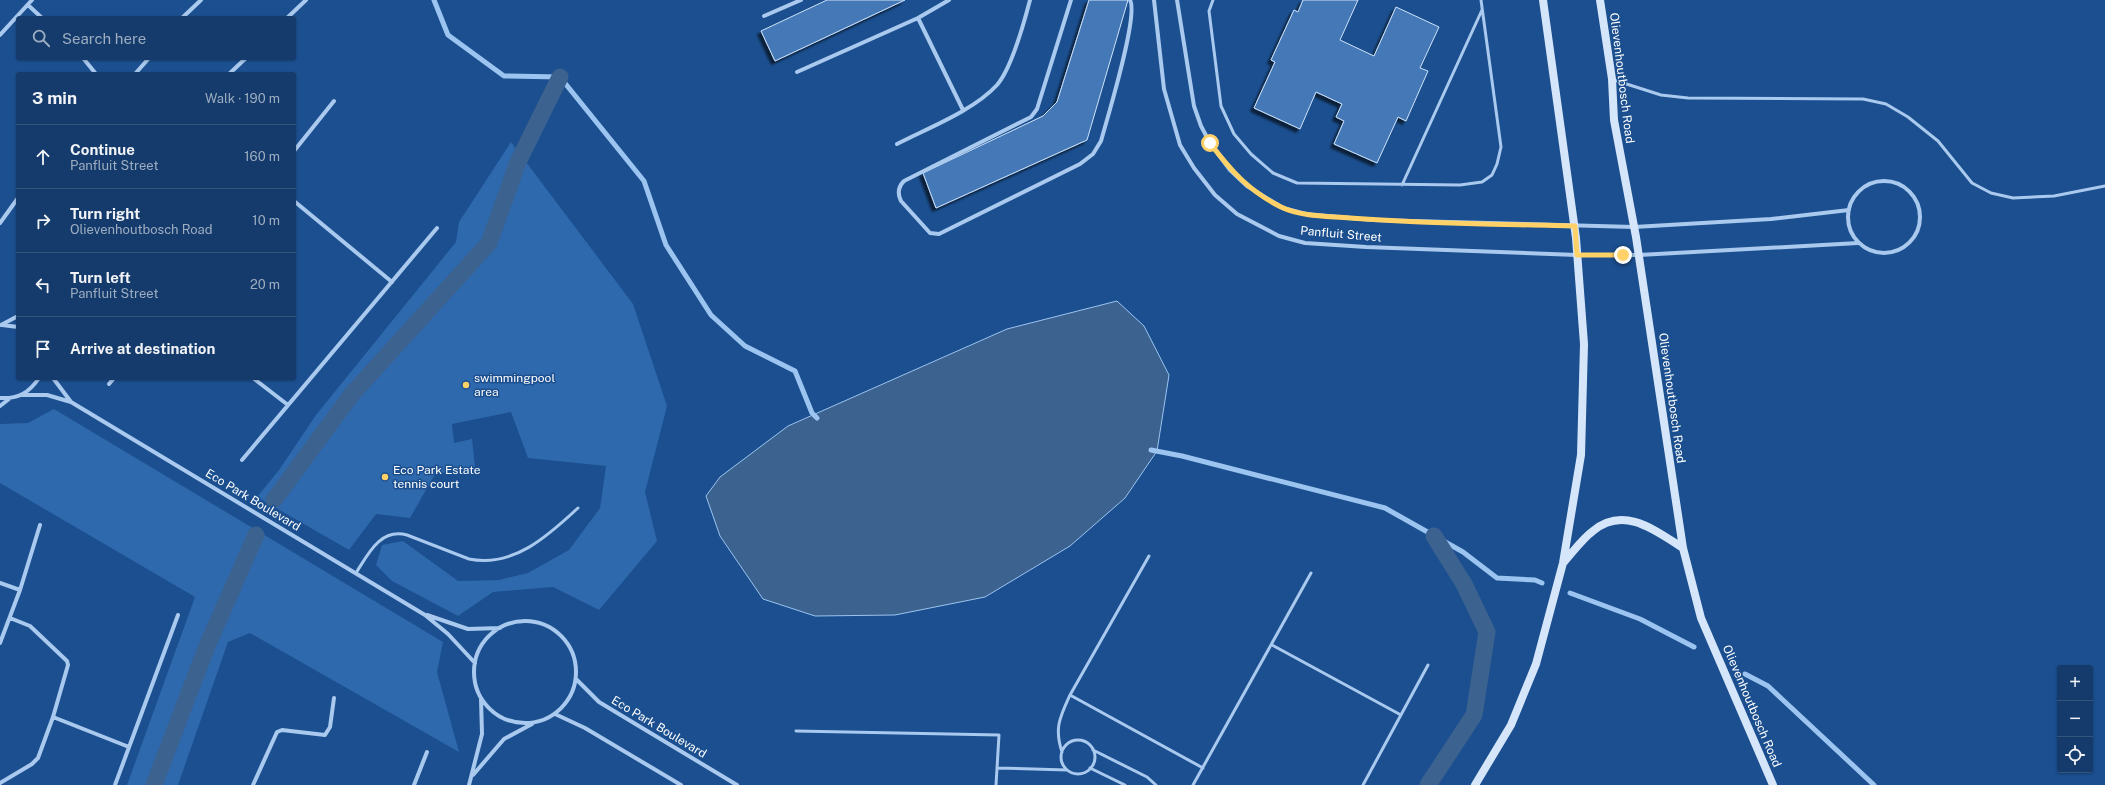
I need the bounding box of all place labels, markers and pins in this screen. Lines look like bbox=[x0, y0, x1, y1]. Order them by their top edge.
place label: swimmingpool area bbox=[474, 371, 555, 399]
marker: swimmingpool area bbox=[461, 380, 471, 390]
place label: Eco Park Estate tennis court bbox=[393, 463, 481, 491]
marker: Eco Park Estate tennis court bbox=[380, 472, 390, 482]

